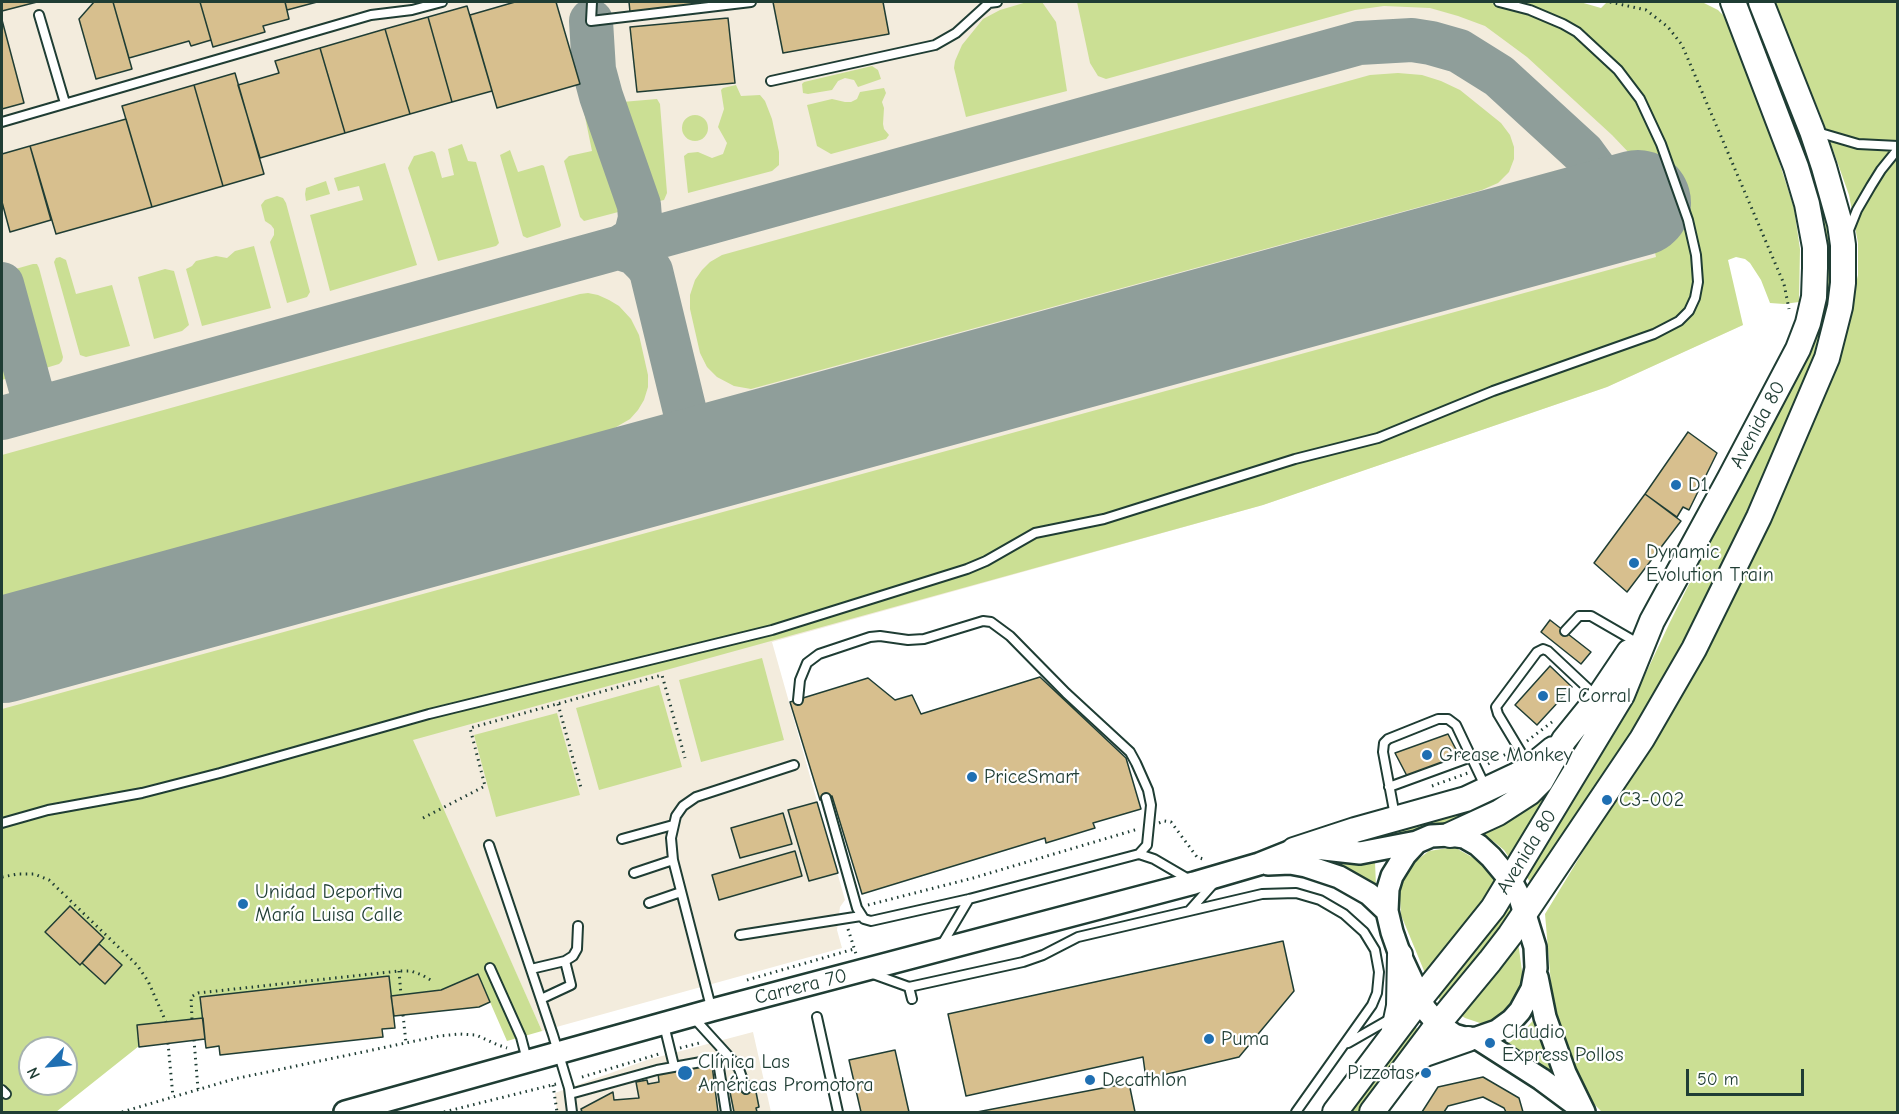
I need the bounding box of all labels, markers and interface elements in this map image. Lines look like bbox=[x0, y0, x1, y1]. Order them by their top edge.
street label: Avenida 80 bbox=[1725, 377, 1791, 473]
place label: D1 bbox=[1688, 473, 1708, 497]
marker: D1 bbox=[1669, 478, 1683, 492]
place label: Dynamic Evolution Train bbox=[1646, 540, 1774, 587]
marker: Dynamic Evolution Train bbox=[1627, 556, 1641, 570]
place label: El Corral bbox=[1555, 684, 1631, 708]
marker: El Corral bbox=[1536, 689, 1550, 703]
place label: Grease Monkey bbox=[1439, 743, 1573, 767]
marker: Grease Monkey bbox=[1420, 748, 1434, 762]
place label: PriceSmart bbox=[984, 765, 1079, 789]
marker: PriceSmart bbox=[965, 770, 979, 784]
place label: C3-002 bbox=[1619, 788, 1684, 812]
marker: C3-002 bbox=[1600, 793, 1614, 807]
street label: Avenida 80 bbox=[1492, 805, 1562, 899]
place label: Unidad Deportiva María Luisa Calle bbox=[255, 880, 403, 927]
marker: Unidad Deportiva María Luisa Calle bbox=[236, 897, 250, 911]
street label: Carrera 70 bbox=[752, 964, 850, 1010]
place label: Claudio Express Pollos bbox=[1502, 1020, 1623, 1067]
place label: Puma bbox=[1221, 1027, 1269, 1051]
marker: Puma bbox=[1202, 1032, 1216, 1046]
north arrow bbox=[18, 1036, 78, 1096]
marker: Claudio Express Pollos bbox=[1483, 1036, 1497, 1050]
place label: Clínica Las Américas Promotora bbox=[698, 1050, 874, 1097]
scale bar bbox=[1689, 1057, 1808, 1095]
place label: Pizzotas bbox=[1347, 1061, 1414, 1085]
text: N bbox=[23, 1064, 44, 1082]
marker: Clínica Las Américas Promotora bbox=[676, 1064, 694, 1082]
marker: Pizzotas bbox=[1419, 1066, 1433, 1080]
place label: Decathlon bbox=[1102, 1068, 1187, 1092]
text: 50 m bbox=[1697, 1069, 1739, 1090]
marker: Decathlon bbox=[1083, 1073, 1097, 1087]

